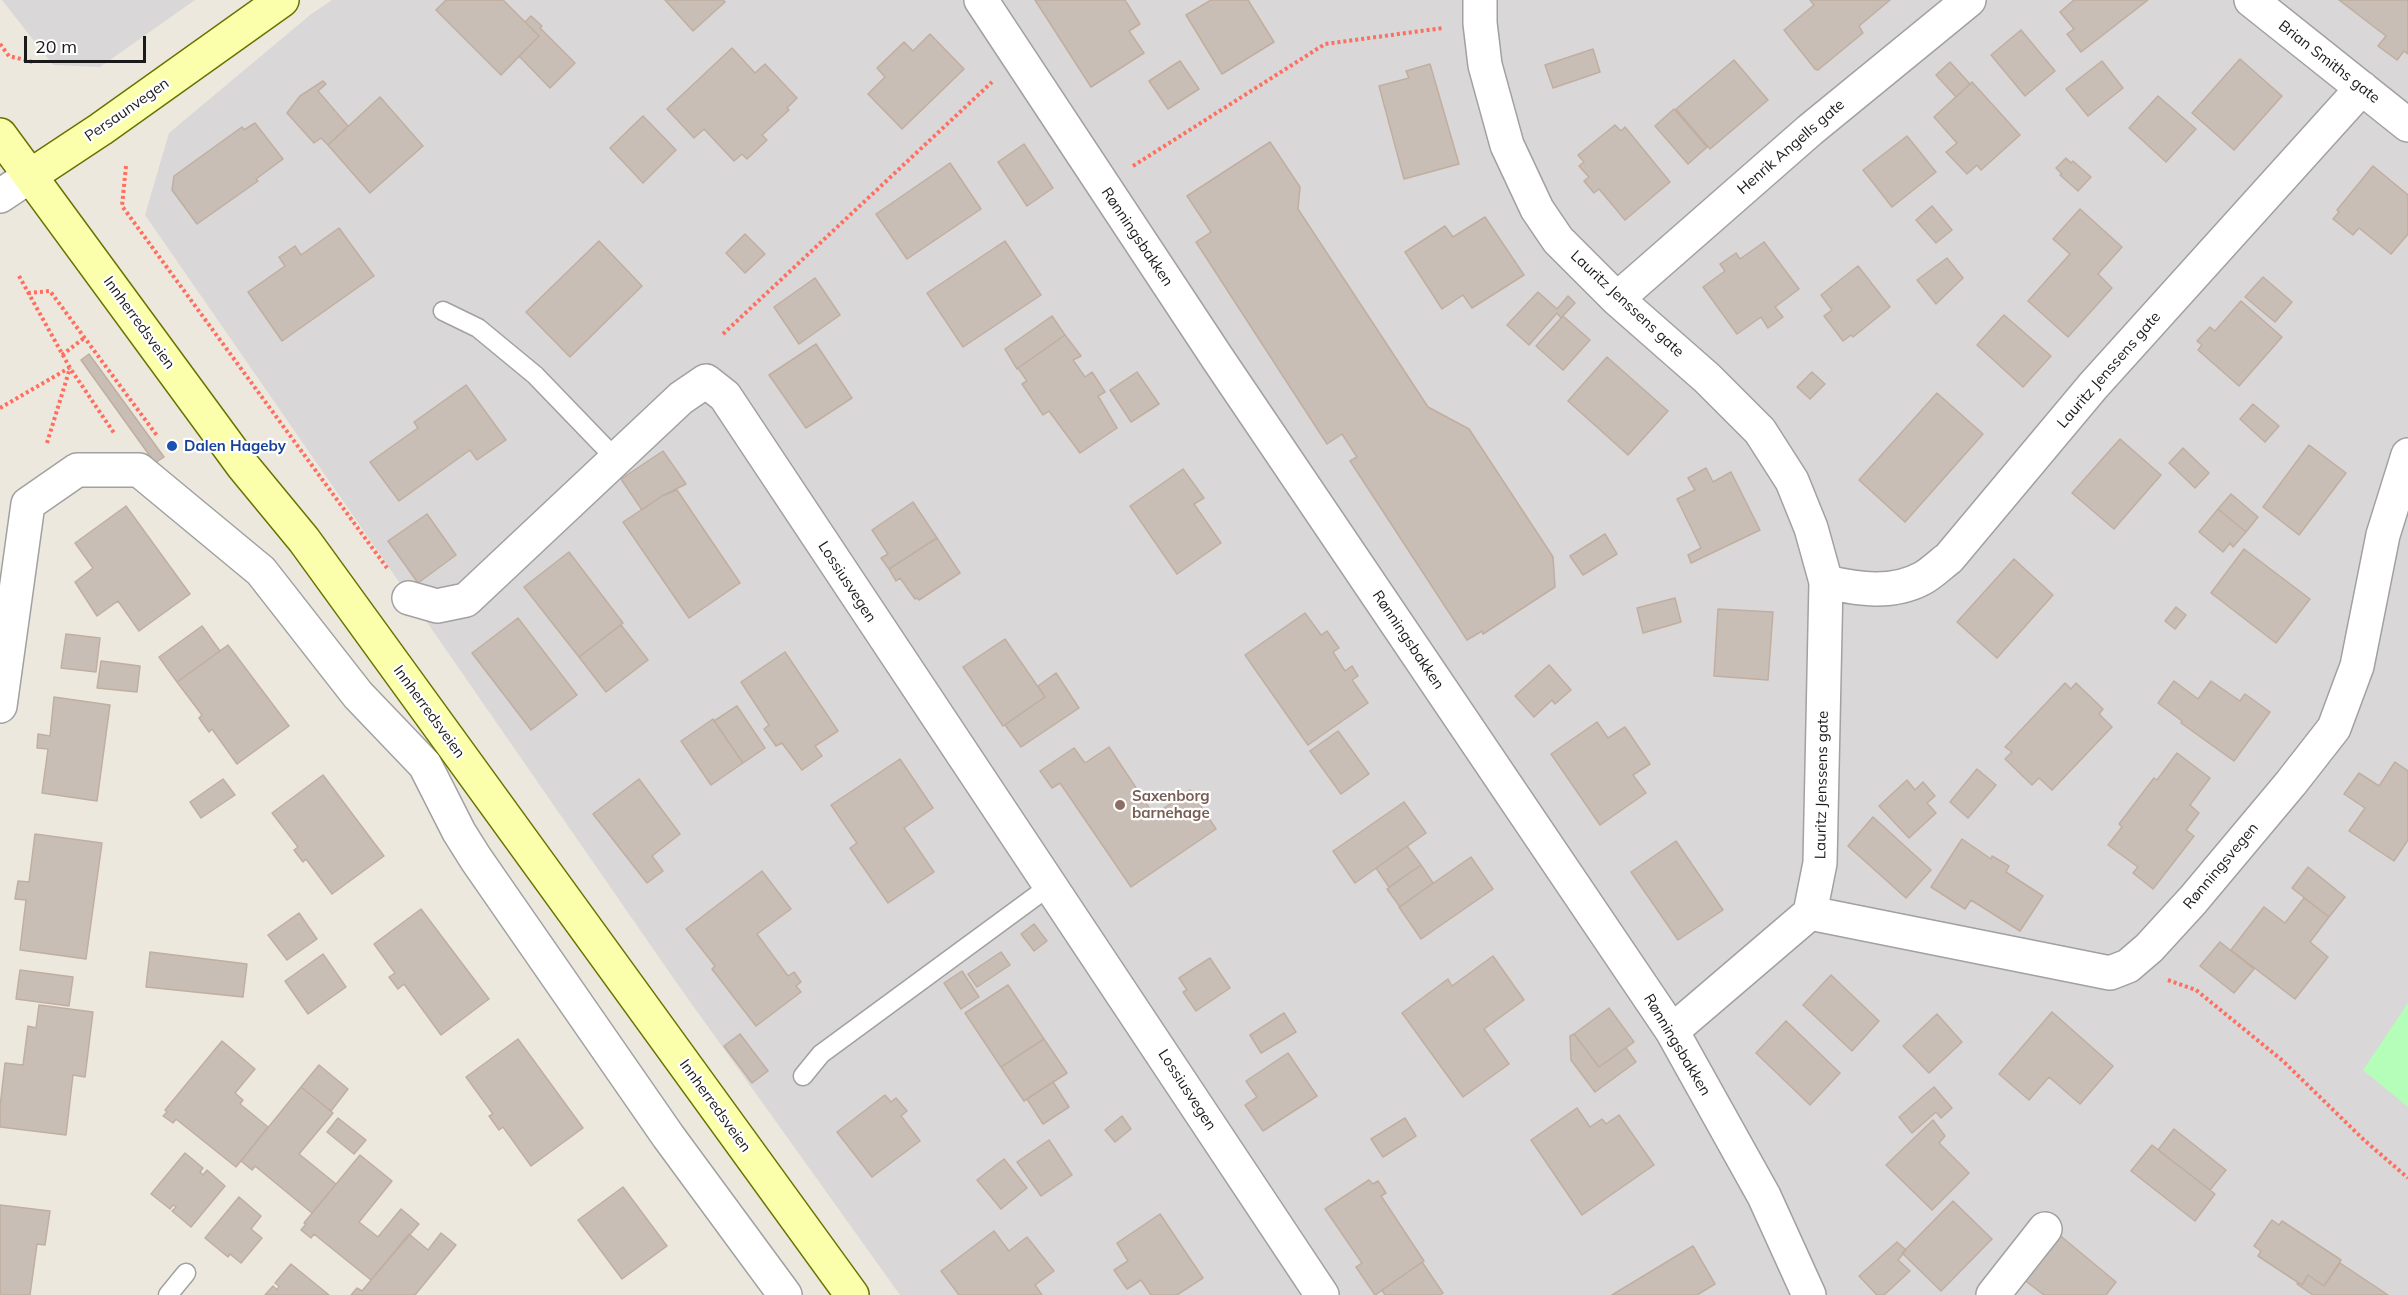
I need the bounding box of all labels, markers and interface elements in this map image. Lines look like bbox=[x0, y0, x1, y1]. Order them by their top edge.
street label: Brian Smiths gate bbox=[2275, 17, 2383, 107]
scale bar bbox=[27, 24, 148, 62]
text: 20 m bbox=[35, 35, 77, 58]
street label: Persaunvegen bbox=[81, 74, 173, 146]
street label: Henrik Angells gate bbox=[1734, 96, 1848, 198]
street label: Rønningsbakken bbox=[1097, 184, 1177, 290]
street label: Lauritz Jenssens gate bbox=[1567, 247, 1687, 361]
street label: Innherredsveien bbox=[99, 273, 179, 373]
street label: Lauritz Jenssens gate bbox=[2054, 308, 2164, 432]
place label: Dalen Hageby bbox=[184, 437, 286, 455]
marker: Dalen Hageby bbox=[165, 439, 179, 453]
street label: Lossiusvegen bbox=[814, 538, 880, 626]
street label: Rønningsbakken bbox=[1368, 587, 1448, 693]
street label: Innherredsveien bbox=[389, 662, 469, 762]
street label: Lauritz Jenssens gate bbox=[1812, 711, 1832, 859]
place label: Saxenborg barnehage bbox=[1132, 787, 1210, 822]
marker: Saxenborg barnehage bbox=[1113, 798, 1127, 812]
street label: Rønningsvegen bbox=[2180, 819, 2262, 913]
street label: Rønningsbakken bbox=[1640, 991, 1714, 1099]
street label: Lossiusvegen bbox=[1154, 1046, 1220, 1134]
street label: Innherredsveien bbox=[675, 1056, 755, 1156]

